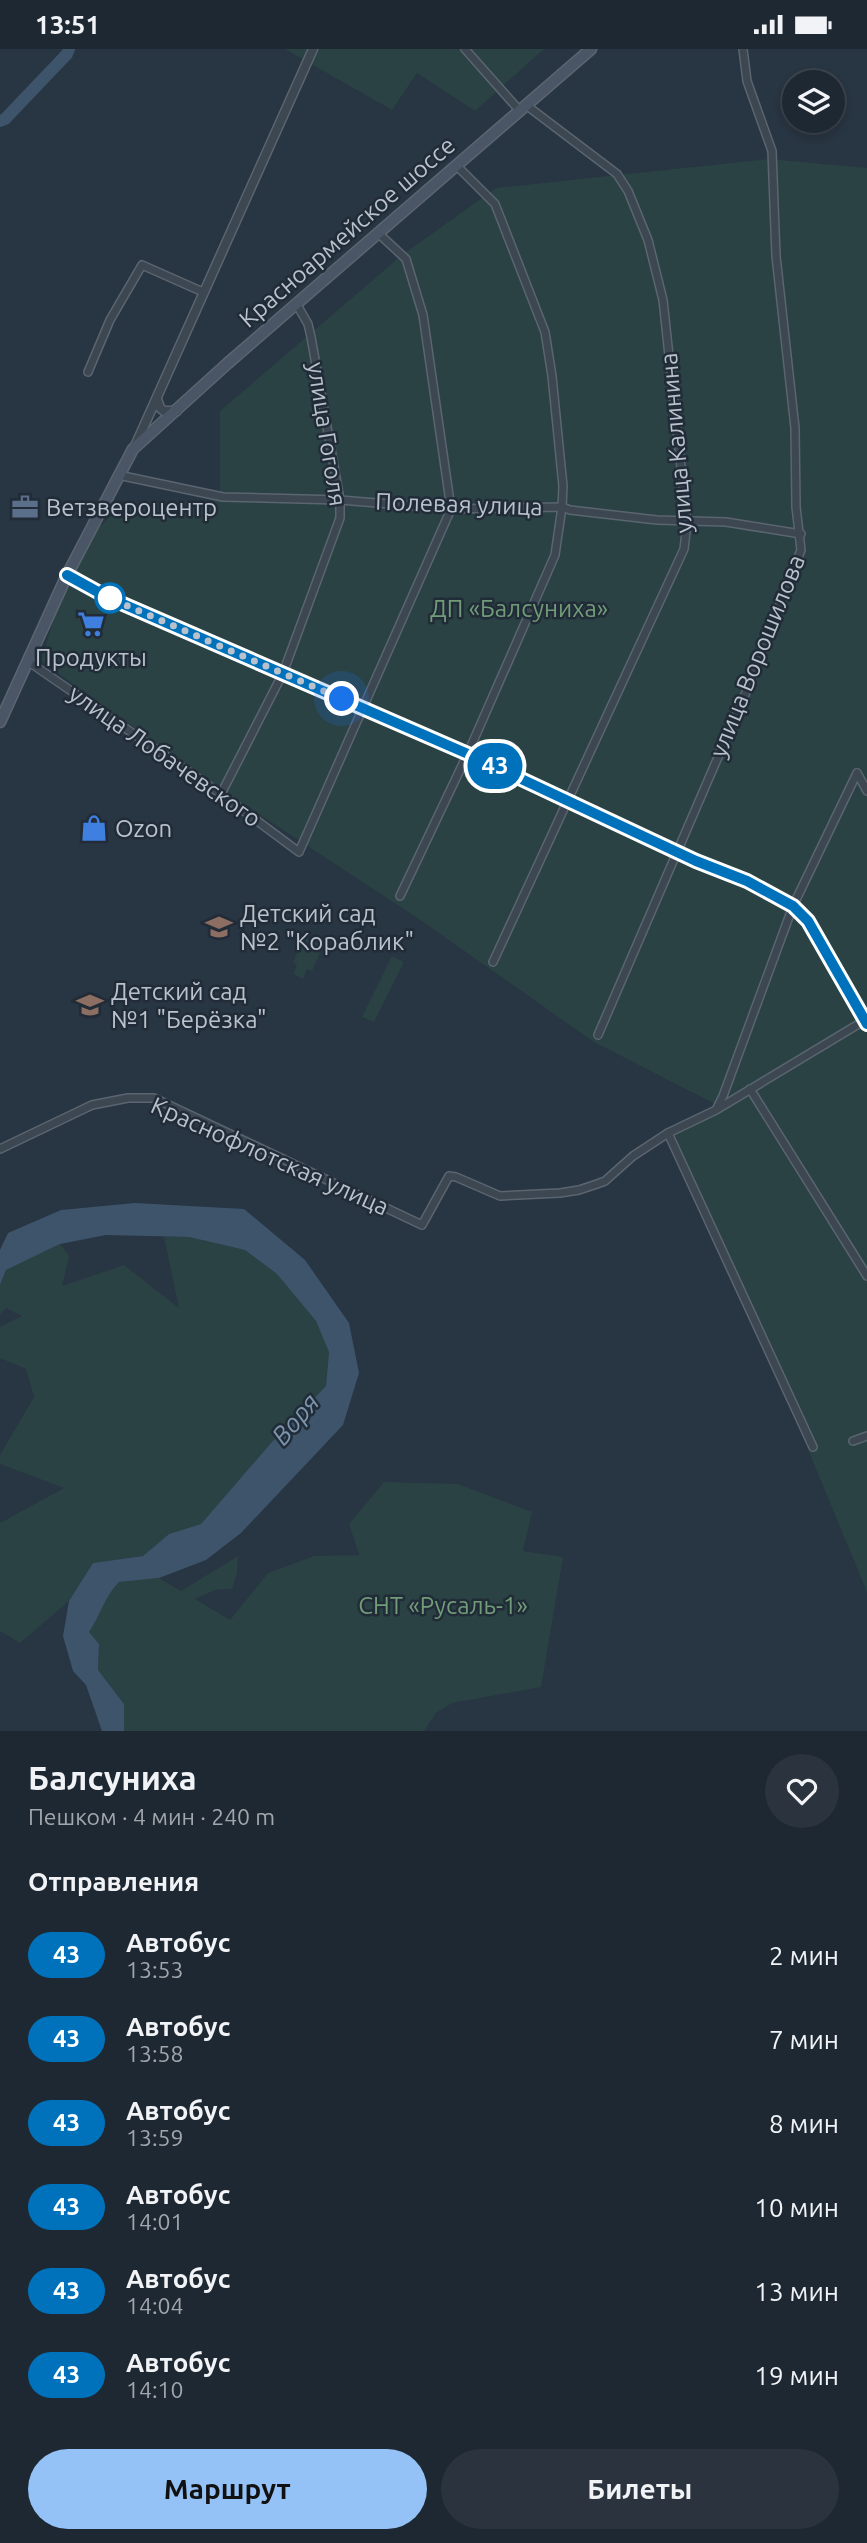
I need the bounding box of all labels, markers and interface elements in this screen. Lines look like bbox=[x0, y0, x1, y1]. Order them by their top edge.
text: 13:51 bbox=[35, 10, 100, 39]
map controls bbox=[782, 70, 845, 133]
button: layers bbox=[782, 70, 845, 133]
street label: Красноармейское шоссе bbox=[234, 131, 460, 333]
street label: улица Калинина bbox=[655, 352, 697, 534]
street label: улица Гоголя bbox=[302, 360, 352, 508]
street label: Полевая улица bbox=[375, 488, 543, 520]
office icon: Ветзвероцентр bbox=[10, 492, 40, 522]
place label: Ветзвероцентр bbox=[46, 494, 217, 521]
street label: улица Ворошилова bbox=[704, 551, 810, 761]
unlabelled marker bbox=[95, 583, 125, 613]
park label: ДП «Балсуниха» bbox=[430, 595, 608, 622]
supermarket icon: Продукты bbox=[76, 609, 106, 639]
place label: Продукты bbox=[35, 644, 147, 671]
street label: улица Лобачевского bbox=[64, 680, 266, 832]
your location bbox=[324, 681, 359, 716]
line badge: 43 bbox=[463, 743, 526, 789]
text: 43 bbox=[481, 752, 509, 779]
shop icon: Ozon bbox=[79, 813, 109, 843]
place label: Ozon bbox=[115, 815, 172, 842]
place label: Детский сад №2 "Кораблик" bbox=[240, 900, 414, 955]
school or university icon: Детский сад №2 "Кораблик" bbox=[204, 912, 234, 942]
place label: Детский сад №1 "Берёзка" bbox=[111, 978, 267, 1033]
school or university icon: Детский сад №1 "Берёзка" bbox=[75, 990, 105, 1020]
street label: Краснофлотская улица bbox=[147, 1091, 393, 1221]
water label: Воря bbox=[265, 1388, 325, 1450]
park label: СНТ «Русаль-1» bbox=[358, 1592, 528, 1619]
button: heart bbox=[765, 1754, 839, 1828]
text: Балсуниха bbox=[28, 1759, 197, 1796]
text: Пешком · 4 мин · 240 m bbox=[28, 1804, 275, 1829]
text: Отправления bbox=[28, 1867, 199, 1896]
text: Автобус bbox=[126, 1928, 230, 1957]
text: 43 bbox=[53, 1941, 80, 1968]
text: 2 мин bbox=[769, 1941, 839, 1970]
text: 13:53 bbox=[126, 1957, 184, 1982]
text: Автобус bbox=[126, 2012, 230, 2041]
text: 43 bbox=[53, 2025, 80, 2052]
text: 7 мин bbox=[769, 2025, 839, 2054]
text: 13:58 bbox=[126, 2041, 184, 2066]
text: Автобус bbox=[126, 2096, 230, 2125]
text: 43 bbox=[53, 2109, 80, 2136]
text: 8 мин bbox=[769, 2109, 839, 2138]
text: 13:59 bbox=[126, 2125, 184, 2150]
text: Автобус bbox=[126, 2180, 230, 2209]
text: 43 bbox=[53, 2193, 80, 2220]
text: 10 мин bbox=[754, 2193, 839, 2222]
text: 14:01 bbox=[126, 2209, 184, 2234]
text: Автобус bbox=[126, 2264, 230, 2293]
text: 43 bbox=[53, 2277, 80, 2304]
text: 13 мин bbox=[754, 2277, 839, 2306]
text: 14:04 bbox=[126, 2293, 184, 2318]
text: Автобус bbox=[126, 2348, 230, 2377]
text: 43 bbox=[53, 2361, 80, 2388]
text: 19 мин bbox=[754, 2361, 839, 2390]
text: 14:10 bbox=[126, 2377, 184, 2402]
button: Маршрут bbox=[28, 2449, 427, 2529]
button: Билеты bbox=[441, 2449, 839, 2529]

